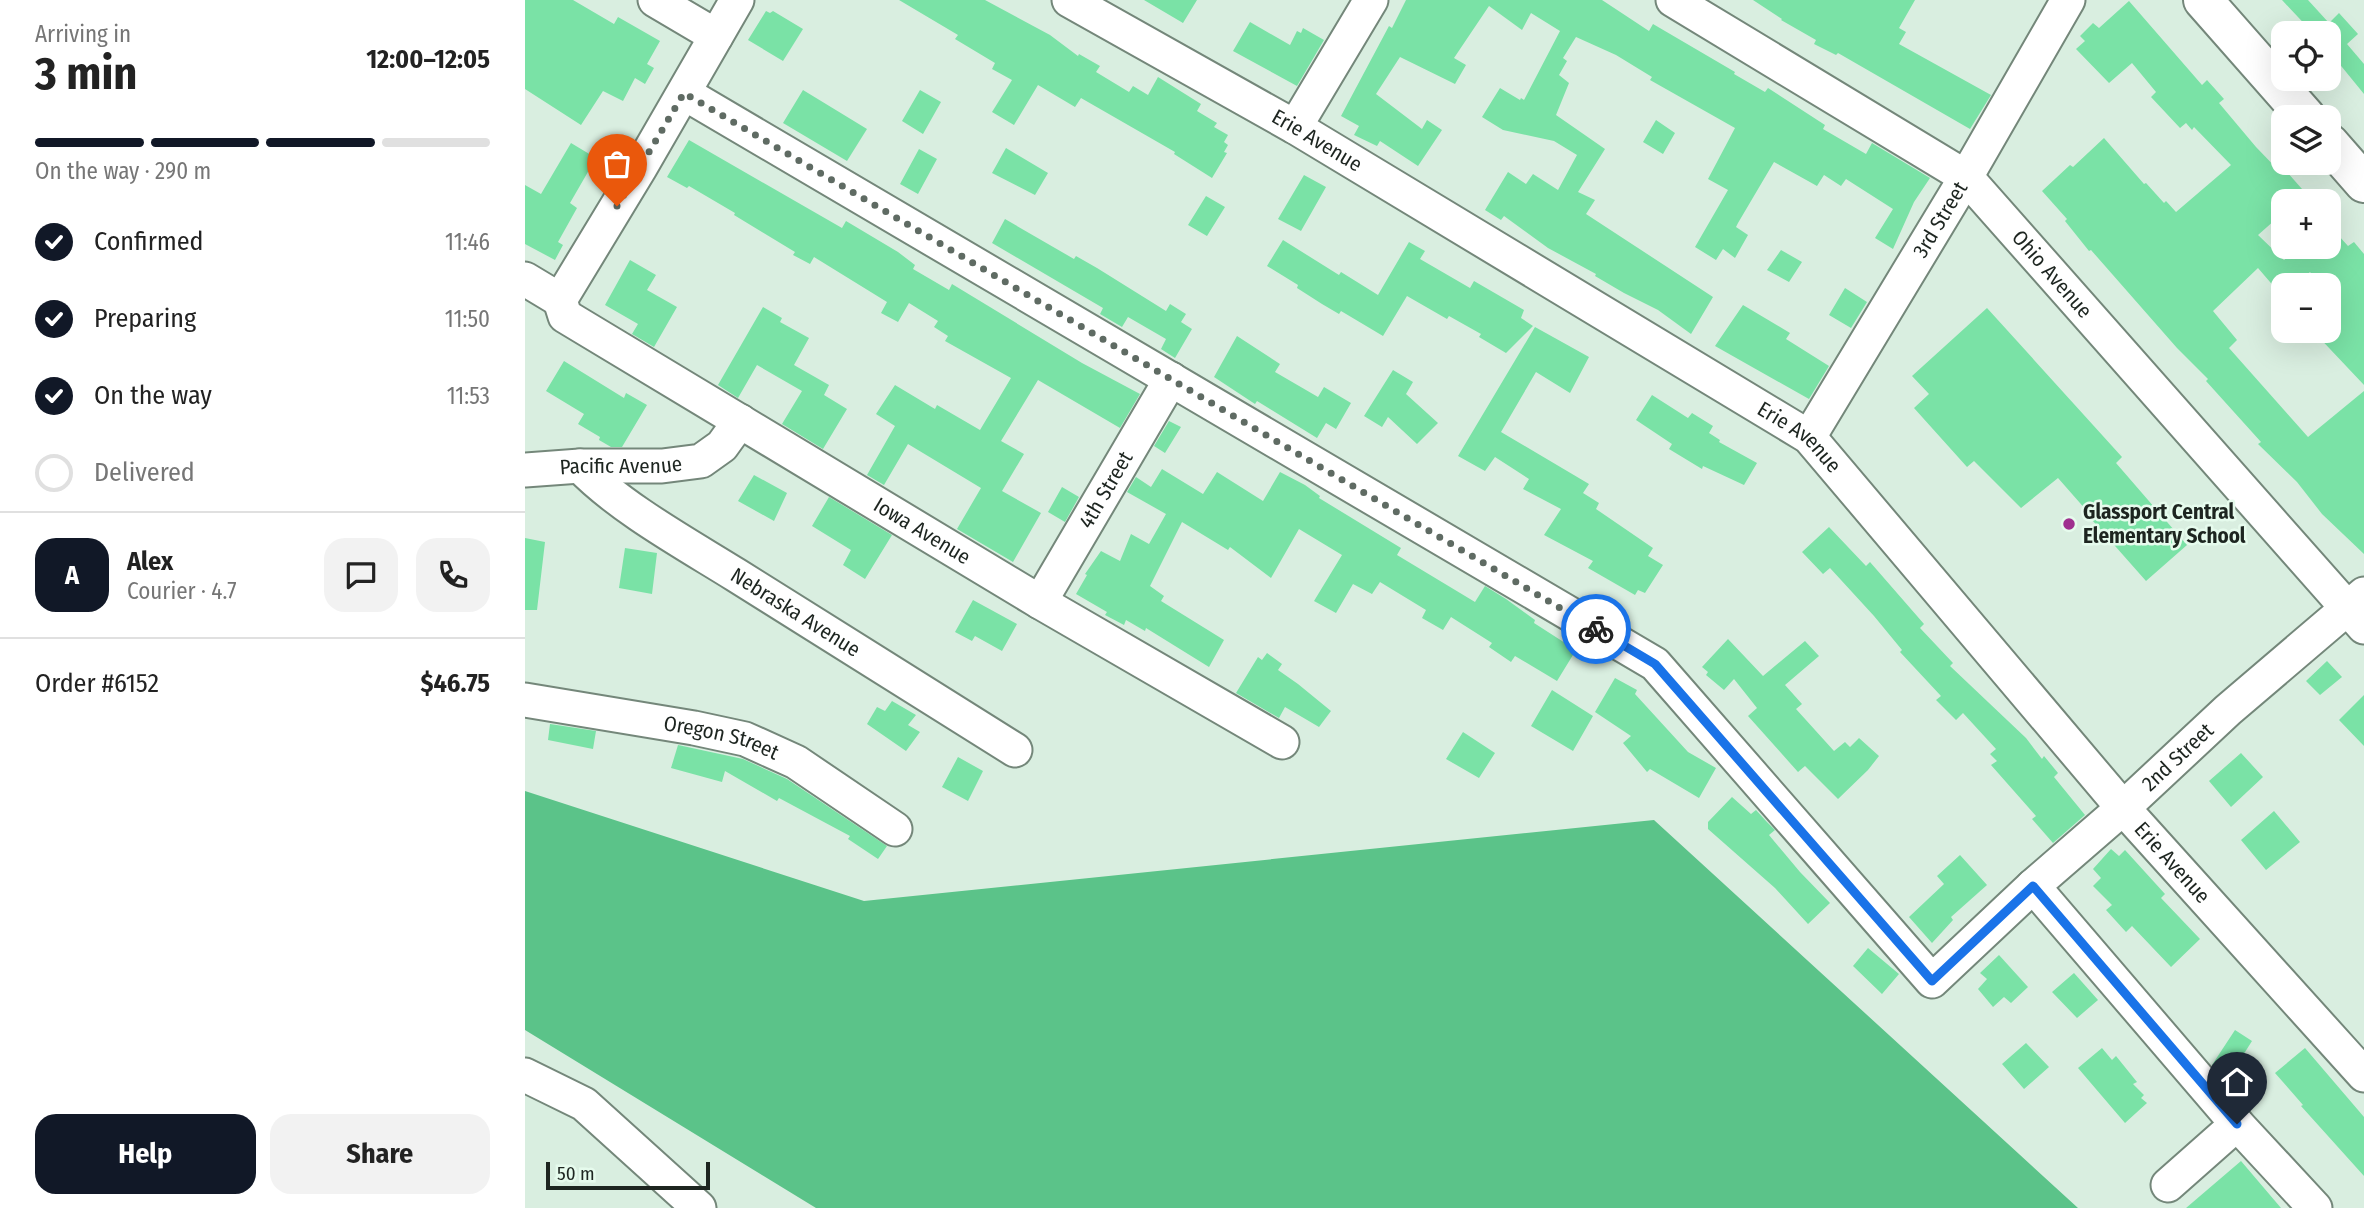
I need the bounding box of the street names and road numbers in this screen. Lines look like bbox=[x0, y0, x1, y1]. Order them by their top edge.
street label: Erie Avenue bbox=[1267, 104, 1367, 177]
street label: 3rd Street bbox=[1907, 177, 1973, 262]
street label: Ohio Avenue bbox=[2006, 225, 2098, 323]
street label: Erie Avenue bbox=[1753, 396, 1847, 478]
street label: 4th Street bbox=[1073, 447, 1139, 533]
street label: Pacific Avenue bbox=[559, 451, 684, 480]
street label: Iowa Avenue bbox=[869, 492, 975, 570]
street label: Nebraska Avenue bbox=[726, 562, 865, 663]
street label: Oregon Street bbox=[662, 710, 783, 766]
street label: 2nd Street bbox=[2137, 717, 2219, 797]
street label: Erie Avenue bbox=[2129, 816, 2216, 909]

